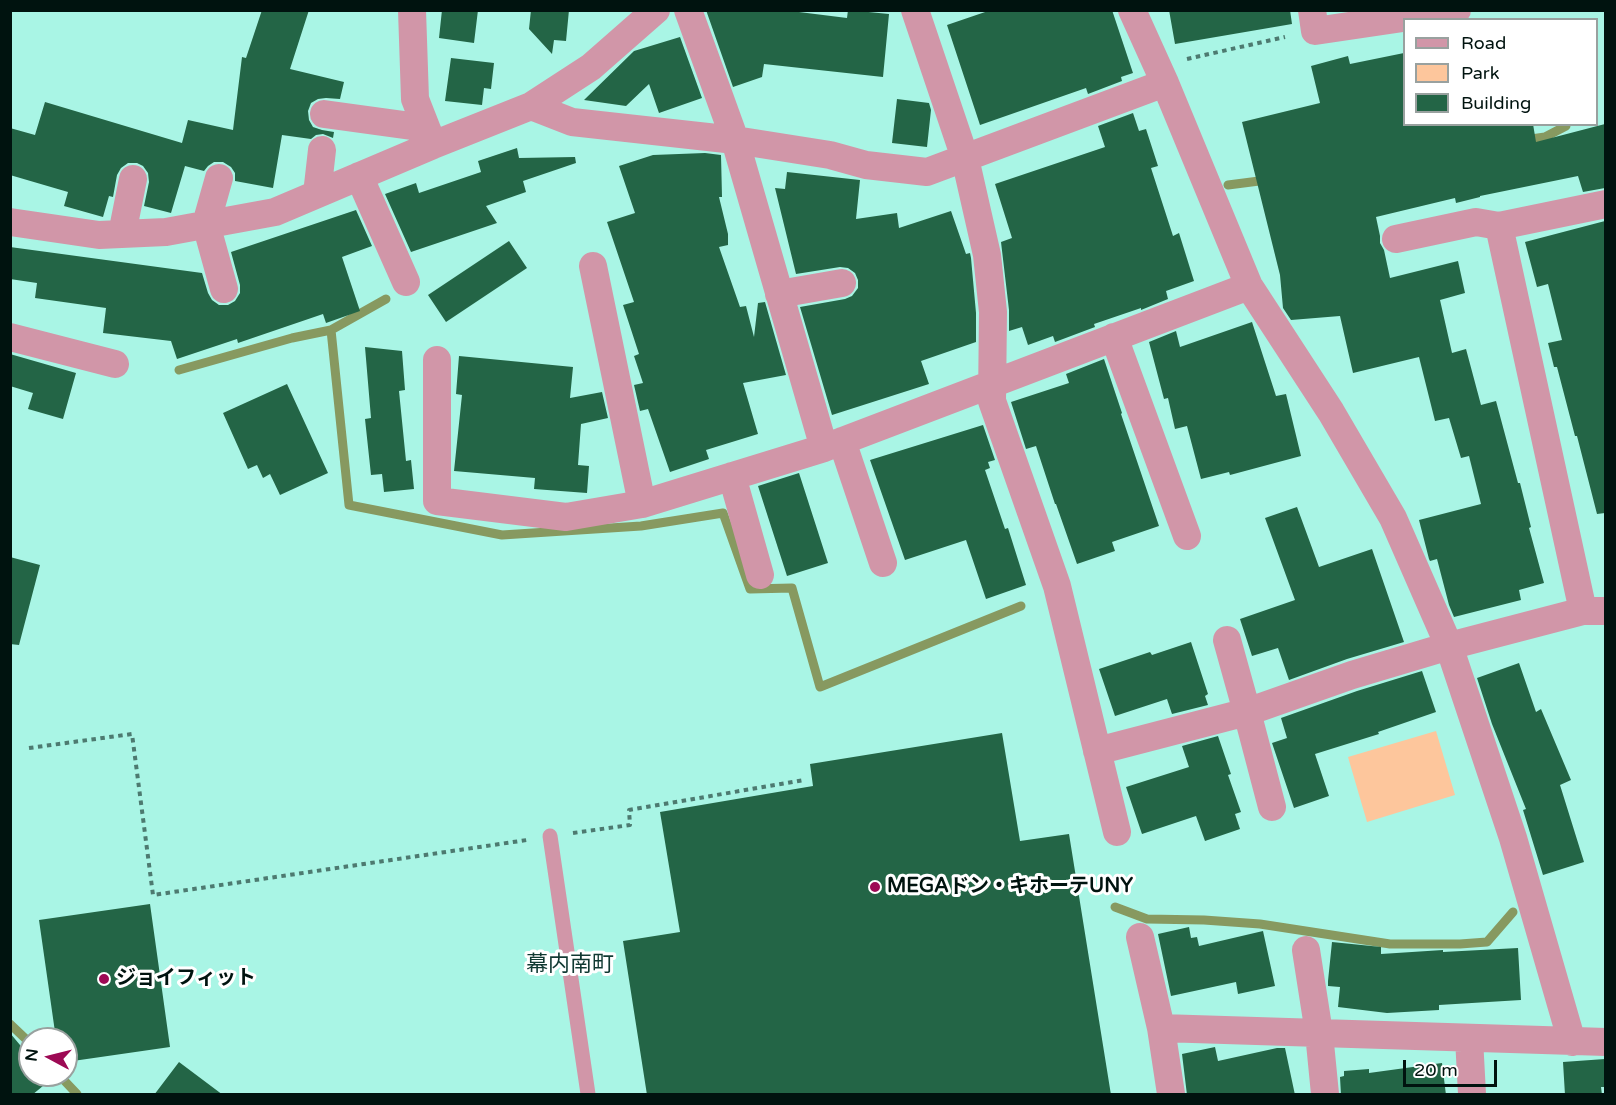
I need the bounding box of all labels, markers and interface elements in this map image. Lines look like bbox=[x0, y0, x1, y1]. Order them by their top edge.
legend bbox=[1403, 18, 1598, 126]
text: Road bbox=[1461, 32, 1506, 54]
text: Park bbox=[1461, 62, 1499, 84]
text: Building bbox=[1461, 92, 1531, 114]
place label: MEGAドン・キホーテUNY bbox=[887, 875, 1133, 899]
marker: MEGAドン・キホーテUNY bbox=[868, 880, 882, 894]
district label: 幕内南町 bbox=[526, 952, 614, 978]
place label: ジョイフィット bbox=[116, 967, 256, 991]
marker: ジョイフィット bbox=[97, 972, 111, 986]
north arrow bbox=[18, 1027, 78, 1087]
text: N bbox=[21, 1047, 43, 1063]
scale bar bbox=[1406, 1048, 1500, 1086]
text: 20 m bbox=[1414, 1059, 1458, 1081]

